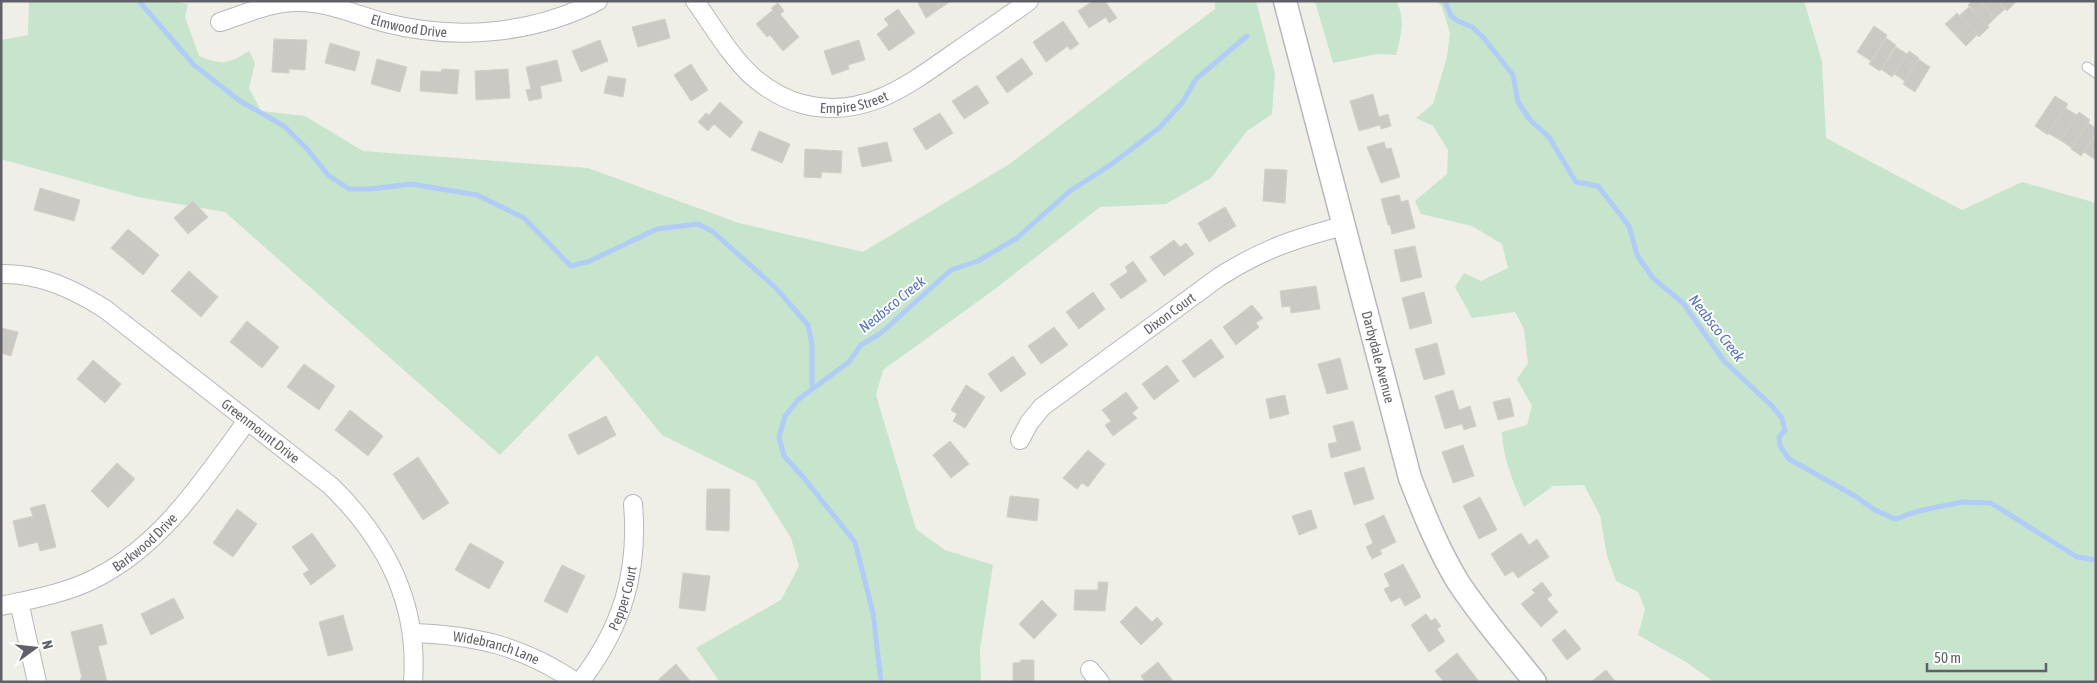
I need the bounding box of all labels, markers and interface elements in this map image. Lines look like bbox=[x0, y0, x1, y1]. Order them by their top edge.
street label: Elmwood Drive bbox=[369, 11, 447, 40]
street label: Empire Street bbox=[819, 88, 890, 116]
water label: Neabsco Creek bbox=[856, 272, 929, 336]
street label: Dixon Court bbox=[1141, 289, 1198, 337]
water label: Neabsco Creek bbox=[1686, 291, 1749, 365]
street label: Darbydale Avenue bbox=[1359, 309, 1398, 405]
street label: Greenmount Drive bbox=[218, 395, 303, 466]
street label: Barkwood Drive bbox=[109, 510, 180, 575]
street label: Pepper Court bbox=[605, 565, 640, 633]
north arrow bbox=[10, 623, 60, 673]
street label: Widebranch Lane bbox=[452, 628, 542, 668]
text: N bbox=[39, 639, 56, 651]
scale bar bbox=[1927, 640, 2046, 672]
text: 50 m bbox=[1934, 649, 1961, 666]

